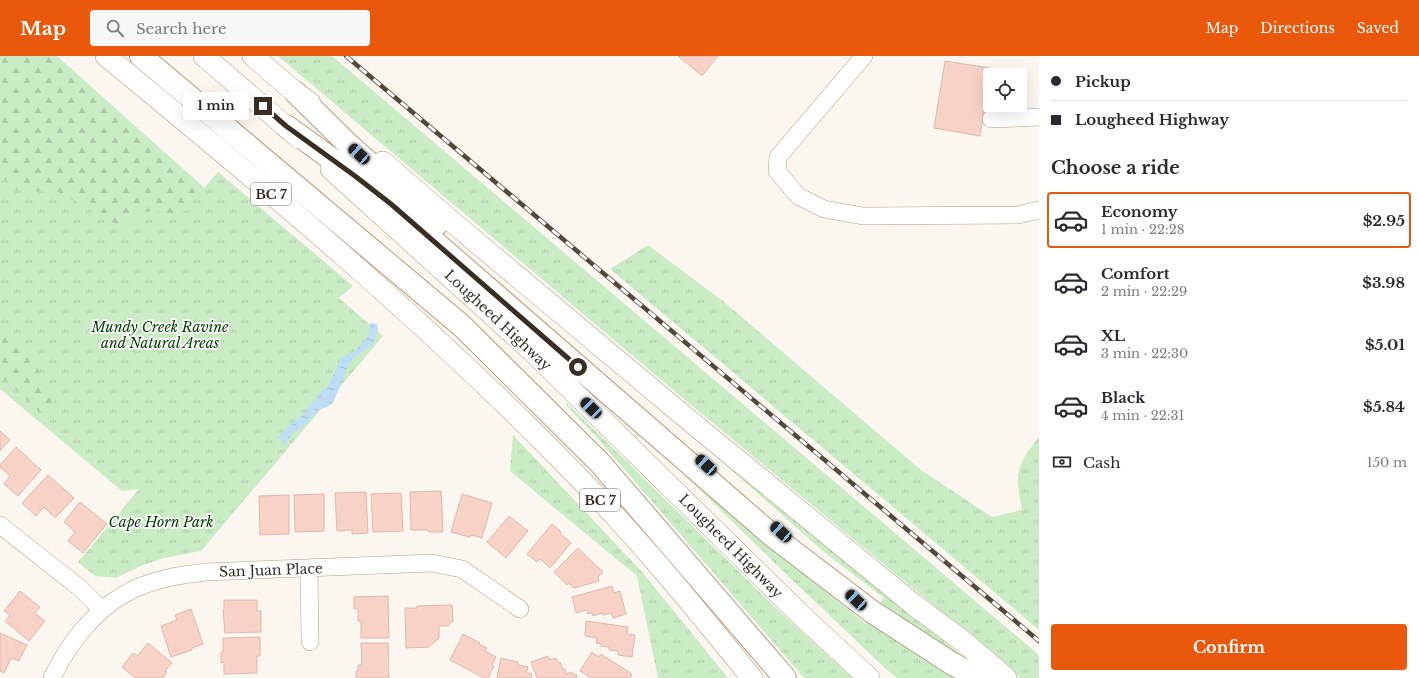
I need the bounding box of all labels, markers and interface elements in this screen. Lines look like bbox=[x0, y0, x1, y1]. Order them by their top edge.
search box bbox=[90, 10, 370, 46]
text: Map bbox=[20, 17, 66, 40]
icon: search bbox=[104, 17, 126, 39]
text: Search here bbox=[136, 19, 227, 38]
text: Map bbox=[1206, 19, 1238, 37]
text: Directions bbox=[1260, 19, 1335, 37]
text: Saved bbox=[1357, 19, 1399, 37]
map controls bbox=[983, 68, 1027, 112]
button: locate bbox=[983, 68, 1027, 112]
text: Pickup bbox=[1075, 72, 1131, 91]
callout: 1 min bbox=[183, 92, 249, 120]
text: 1 min bbox=[197, 97, 235, 114]
route end bbox=[254, 97, 272, 115]
text: Lougheed Highway bbox=[1075, 110, 1229, 129]
car bbox=[346, 142, 372, 166]
text: Choose a ride bbox=[1051, 157, 1180, 179]
road number: BC 7 bbox=[251, 183, 291, 205]
icon: car bbox=[1053, 202, 1089, 238]
text: Economy bbox=[1101, 202, 1178, 221]
text: $2.95 bbox=[1363, 211, 1405, 230]
text: 1 min · 22:28 bbox=[1101, 221, 1185, 238]
icon: car bbox=[1053, 264, 1089, 300]
text: Comfort bbox=[1101, 264, 1169, 283]
street label: Lougheed Highway bbox=[441, 266, 555, 374]
text: $3.98 bbox=[1362, 273, 1405, 292]
text: 2 min · 22:29 bbox=[1101, 283, 1187, 300]
park label: Mundy Creek Ravine and Natural Areas bbox=[90, 318, 229, 352]
icon: car bbox=[1053, 326, 1089, 362]
text: XL bbox=[1101, 326, 1125, 345]
text: $5.01 bbox=[1365, 335, 1405, 354]
text: 3 min · 22:30 bbox=[1101, 345, 1188, 362]
route start bbox=[569, 358, 587, 376]
icon: car bbox=[1053, 388, 1089, 424]
text: Black bbox=[1101, 388, 1145, 407]
car bbox=[578, 395, 604, 421]
text: $5.84 bbox=[1363, 397, 1405, 416]
text: 4 min · 22:31 bbox=[1101, 407, 1184, 424]
icon: cash bbox=[1051, 451, 1073, 473]
car bbox=[693, 453, 719, 477]
text: Cash bbox=[1083, 453, 1120, 472]
text: 150 m bbox=[1367, 454, 1407, 471]
road number: BC 7 bbox=[580, 489, 620, 511]
street label: Lougheed Highway bbox=[675, 490, 787, 602]
park label: Cape Horn Park bbox=[108, 513, 214, 531]
car bbox=[768, 520, 794, 544]
street label: San Juan Place bbox=[219, 559, 323, 581]
car bbox=[843, 587, 869, 613]
button: Confirm bbox=[1051, 624, 1407, 670]

